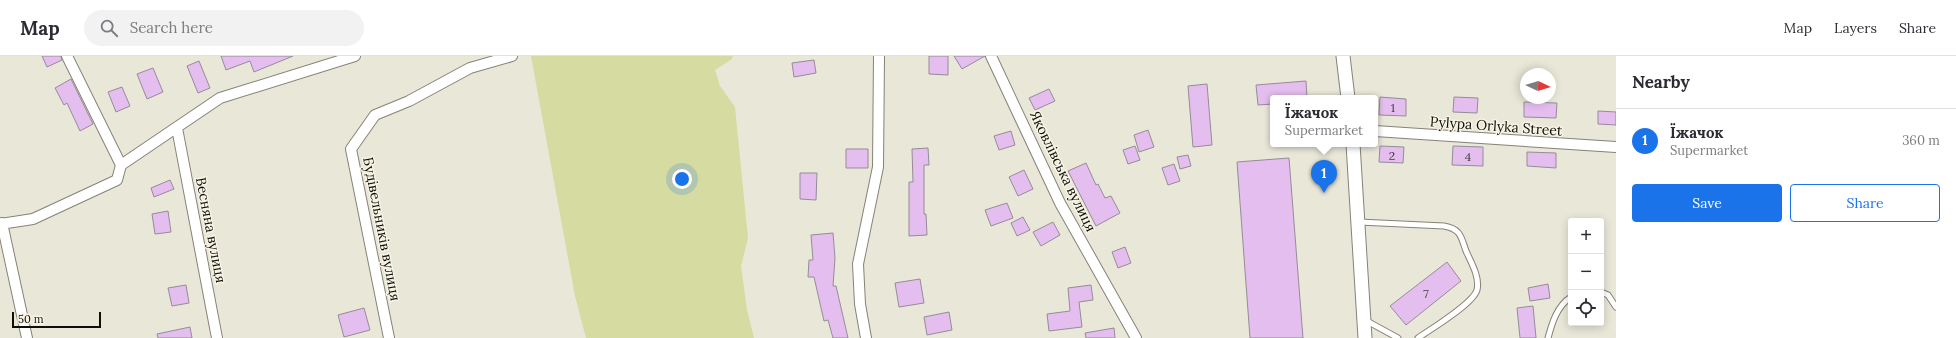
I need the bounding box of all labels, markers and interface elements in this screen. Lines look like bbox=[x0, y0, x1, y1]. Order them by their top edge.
search box bbox=[84, 10, 364, 46]
text: Map bbox=[20, 16, 60, 40]
icon: search bbox=[98, 17, 120, 39]
text: Search here bbox=[130, 18, 213, 37]
text: Map bbox=[1784, 19, 1812, 37]
text: Layers bbox=[1834, 19, 1877, 37]
text: Share bbox=[1899, 19, 1936, 37]
north arrow bbox=[1520, 68, 1556, 104]
text: Nearby bbox=[1632, 71, 1690, 93]
popup bbox=[1270, 95, 1378, 147]
house number: 1 bbox=[1391, 100, 1395, 115]
text: Їжачок bbox=[1285, 103, 1338, 122]
street label: Яковлівська вулиця bbox=[1026, 107, 1100, 235]
street label: Pylypa Orlyka Street bbox=[1429, 112, 1563, 140]
text: Supermarket bbox=[1285, 122, 1363, 139]
text: Їжачок bbox=[1670, 123, 1723, 142]
text: 1 bbox=[1642, 132, 1648, 149]
text: 360 m bbox=[1902, 132, 1940, 149]
text: Supermarket bbox=[1670, 142, 1748, 159]
house number: 2 bbox=[1389, 148, 1395, 163]
house number: 4 bbox=[1465, 149, 1472, 164]
street label: Будівельників вулиця bbox=[359, 155, 405, 303]
pin: 1 bbox=[1311, 160, 1337, 193]
your location bbox=[672, 169, 692, 189]
street label: Весняна вулиця bbox=[192, 175, 230, 285]
button: Save bbox=[1632, 184, 1782, 222]
button: Share bbox=[1790, 184, 1940, 222]
map controls bbox=[1568, 218, 1604, 326]
button: + bbox=[1568, 218, 1604, 254]
button: − bbox=[1568, 254, 1604, 290]
house number: 7 bbox=[1423, 286, 1429, 301]
button: locate bbox=[1568, 290, 1604, 326]
scale bar bbox=[12, 310, 101, 329]
text: 50 m bbox=[18, 312, 44, 326]

